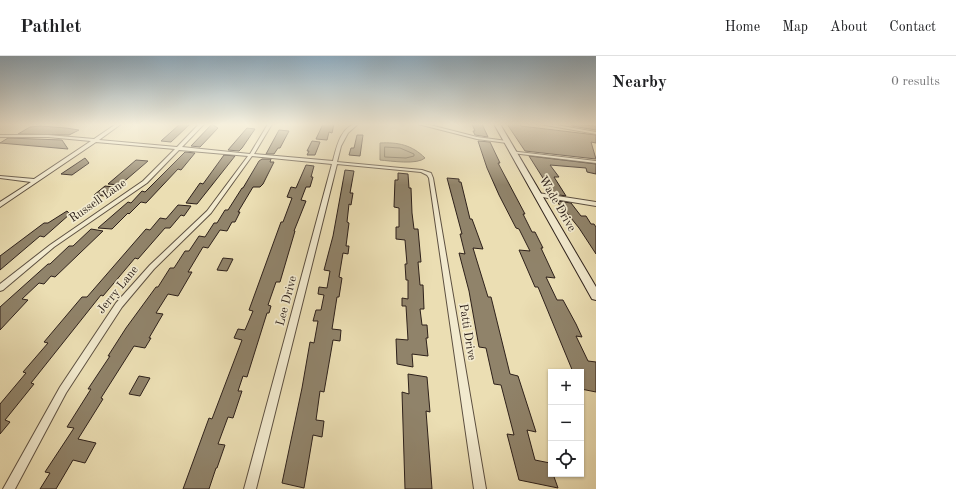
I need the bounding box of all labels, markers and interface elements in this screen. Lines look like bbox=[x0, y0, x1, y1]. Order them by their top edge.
text: Pathlet bbox=[20, 18, 81, 37]
text: Home bbox=[725, 20, 760, 34]
text: Map bbox=[782, 20, 808, 34]
text: About bbox=[830, 20, 867, 34]
text: Contact bbox=[889, 20, 936, 34]
text: Nearby bbox=[612, 74, 667, 91]
text: 0 results bbox=[891, 75, 940, 88]
street label: Wade Drive bbox=[536, 174, 578, 234]
street label: Russell Lane bbox=[67, 177, 129, 225]
street label: Jerry Lane bbox=[95, 263, 141, 316]
street label: Lee Drive bbox=[275, 274, 300, 327]
street label: Patti Drive bbox=[457, 303, 477, 362]
map controls bbox=[548, 369, 584, 477]
button: + bbox=[548, 369, 584, 405]
button: − bbox=[548, 405, 584, 441]
button: locate bbox=[548, 441, 584, 477]

